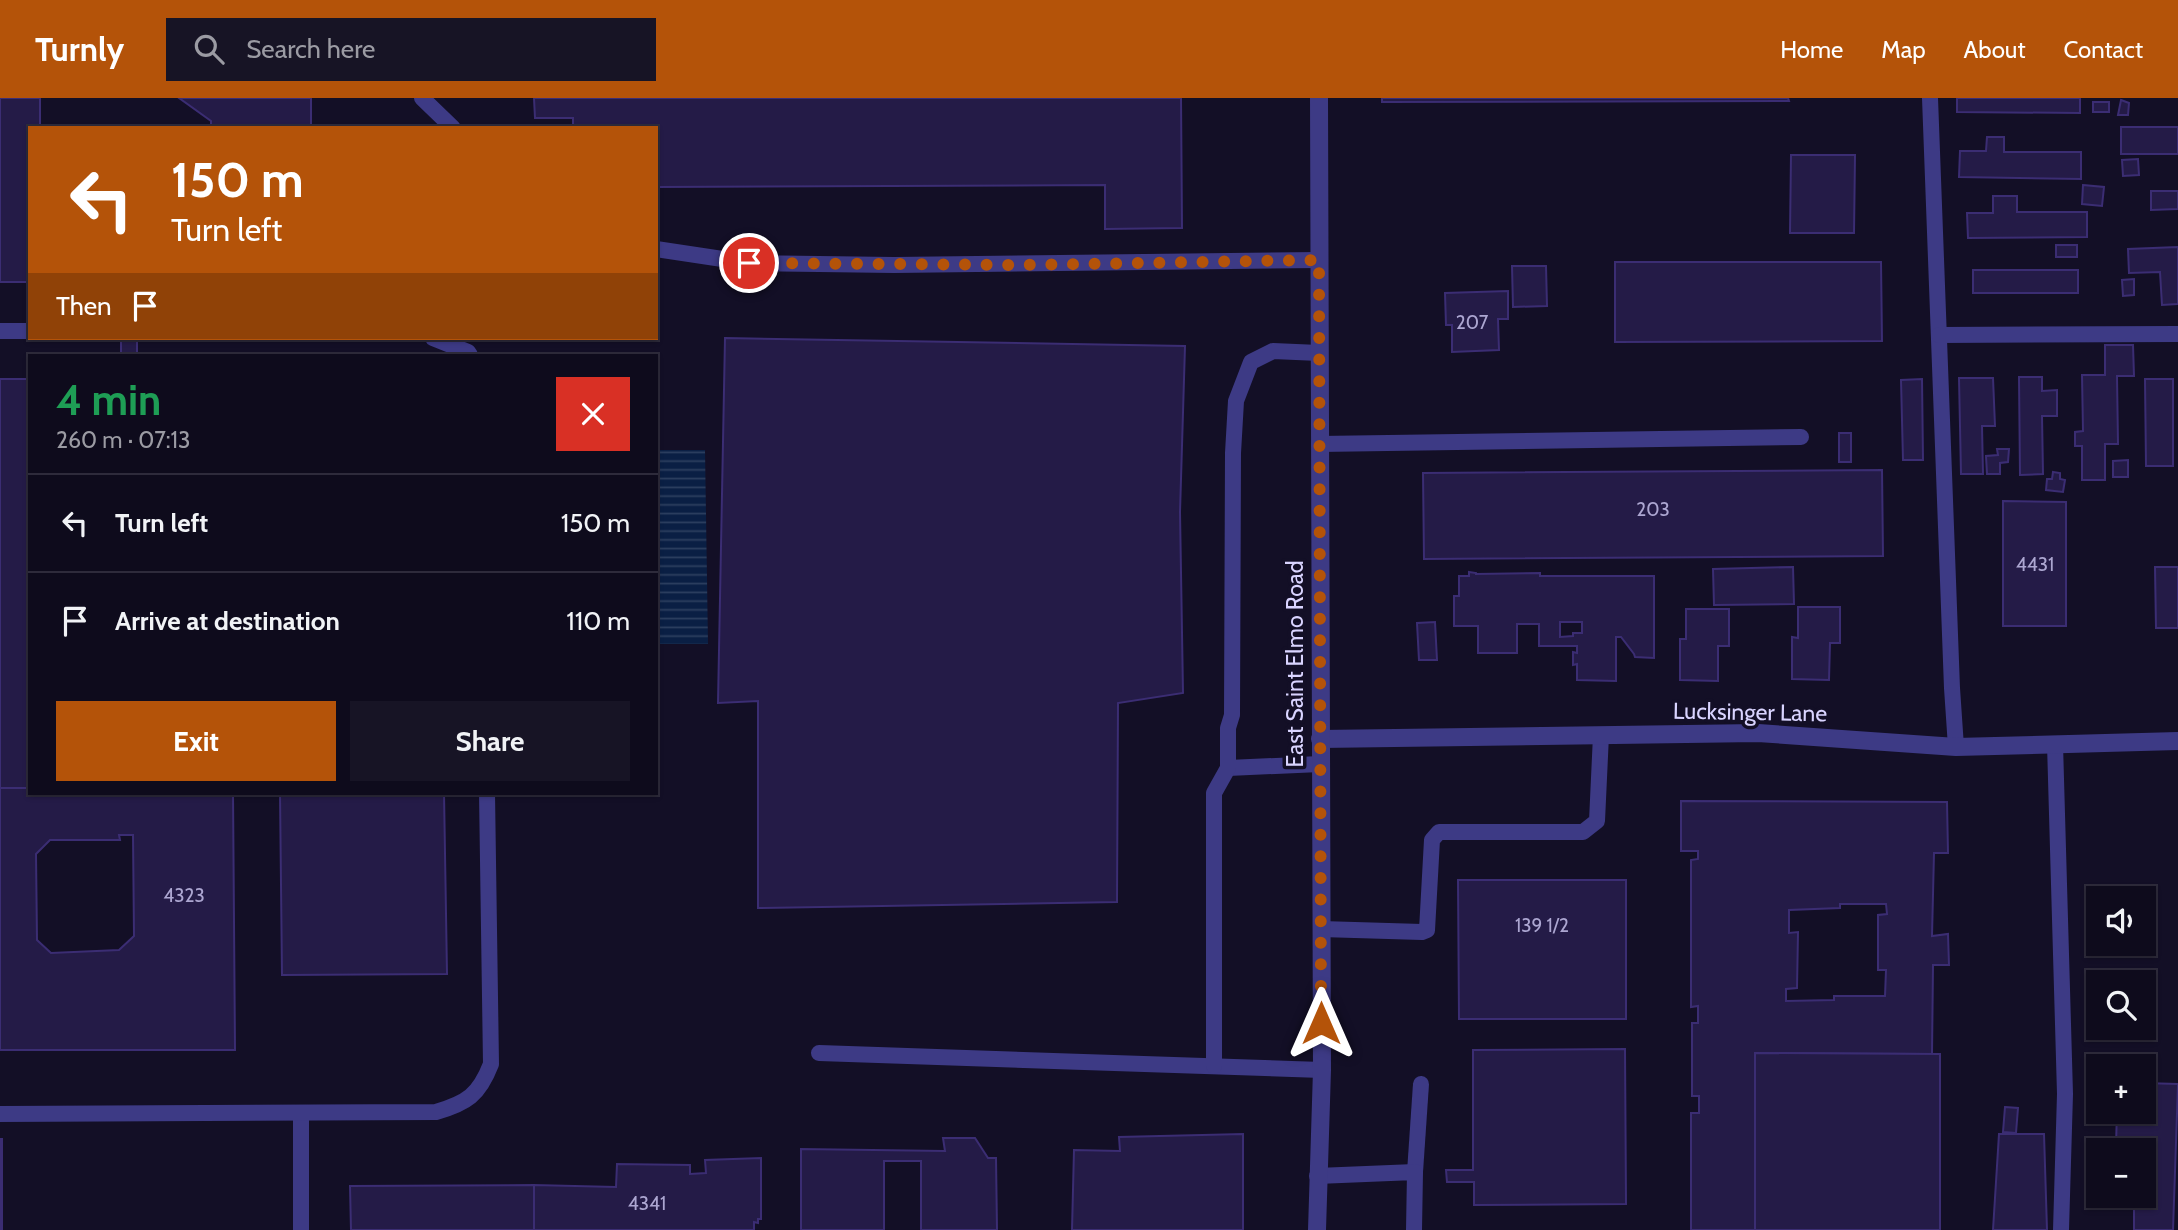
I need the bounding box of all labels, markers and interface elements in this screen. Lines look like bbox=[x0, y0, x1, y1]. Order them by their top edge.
search box bbox=[166, 18, 656, 81]
text: Turnly bbox=[35, 29, 124, 69]
icon: search bbox=[190, 30, 228, 68]
text: Search here bbox=[246, 33, 375, 65]
text: Home bbox=[1780, 35, 1843, 64]
text: Map bbox=[1881, 35, 1926, 64]
text: About bbox=[1964, 35, 2026, 64]
text: Contact bbox=[2064, 35, 2143, 64]
text: 150 m bbox=[171, 150, 304, 209]
icon: left bbox=[56, 154, 147, 245]
text: Turn left bbox=[171, 210, 282, 249]
pin bbox=[719, 233, 779, 293]
icon: arrive bbox=[730, 244, 768, 282]
icon: arrive bbox=[126, 287, 164, 325]
text: Then bbox=[56, 290, 112, 322]
house number: 207 bbox=[1456, 311, 1489, 334]
text: 4 min bbox=[56, 374, 161, 426]
button: close bbox=[556, 377, 630, 451]
text: 260 m · 07:13 bbox=[56, 426, 190, 454]
house number: 203 bbox=[1636, 498, 1670, 521]
icon: left bbox=[56, 504, 94, 542]
text: Turn left bbox=[115, 507, 208, 539]
text: 150 m bbox=[561, 507, 630, 539]
house number: 4431 bbox=[2016, 553, 2054, 576]
street label: East Saint Elmo Road bbox=[1281, 560, 1309, 768]
icon: arrive bbox=[56, 602, 94, 640]
text: Arrive at destination bbox=[115, 605, 340, 637]
text: 110 m bbox=[566, 605, 630, 637]
street label: Lucksinger Lane bbox=[1673, 697, 1828, 727]
button: Exit bbox=[56, 701, 336, 781]
button: Share bbox=[350, 701, 630, 781]
house number: 4323 bbox=[163, 884, 205, 907]
map controls bbox=[2086, 886, 2156, 1208]
button: sound bbox=[2086, 886, 2156, 956]
house number: 139 1/2 bbox=[1515, 914, 1569, 937]
button: search bbox=[2086, 970, 2156, 1040]
position arrow bbox=[1284, 986, 1358, 1060]
button: + bbox=[2086, 1054, 2156, 1124]
button: − bbox=[2086, 1138, 2156, 1208]
house number: 4341 bbox=[628, 1192, 666, 1215]

